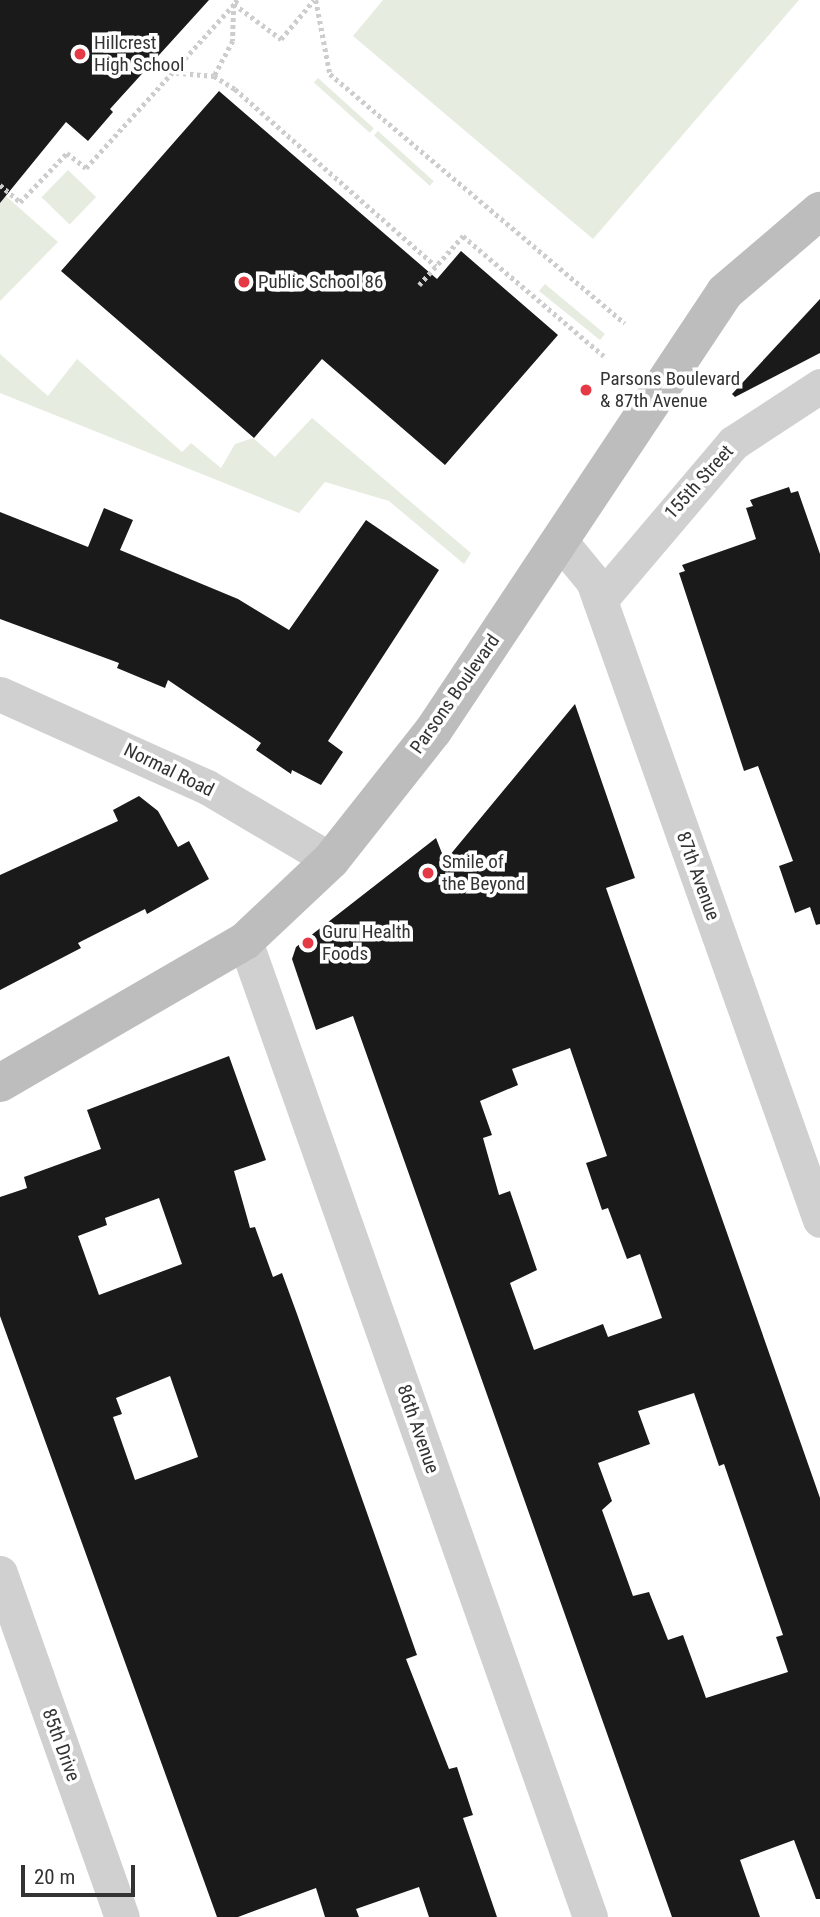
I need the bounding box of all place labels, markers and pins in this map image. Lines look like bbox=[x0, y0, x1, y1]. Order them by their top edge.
place label: Hillcrest High School bbox=[94, 32, 184, 76]
marker: Hillcrest High School bbox=[72, 46, 88, 62]
place label: Public School 86 bbox=[258, 271, 383, 293]
marker: Public School 86 bbox=[236, 274, 252, 290]
place label: Parsons Boulevard & 87th Avenue bbox=[600, 368, 740, 412]
marker: Parsons Boulevard & 87th Avenue bbox=[578, 382, 594, 398]
place label: Smile of the Beyond bbox=[442, 851, 525, 895]
marker: Smile of the Beyond bbox=[420, 865, 436, 881]
place label: Guru Health Foods bbox=[322, 921, 411, 965]
marker: Guru Health Foods bbox=[300, 935, 316, 951]

